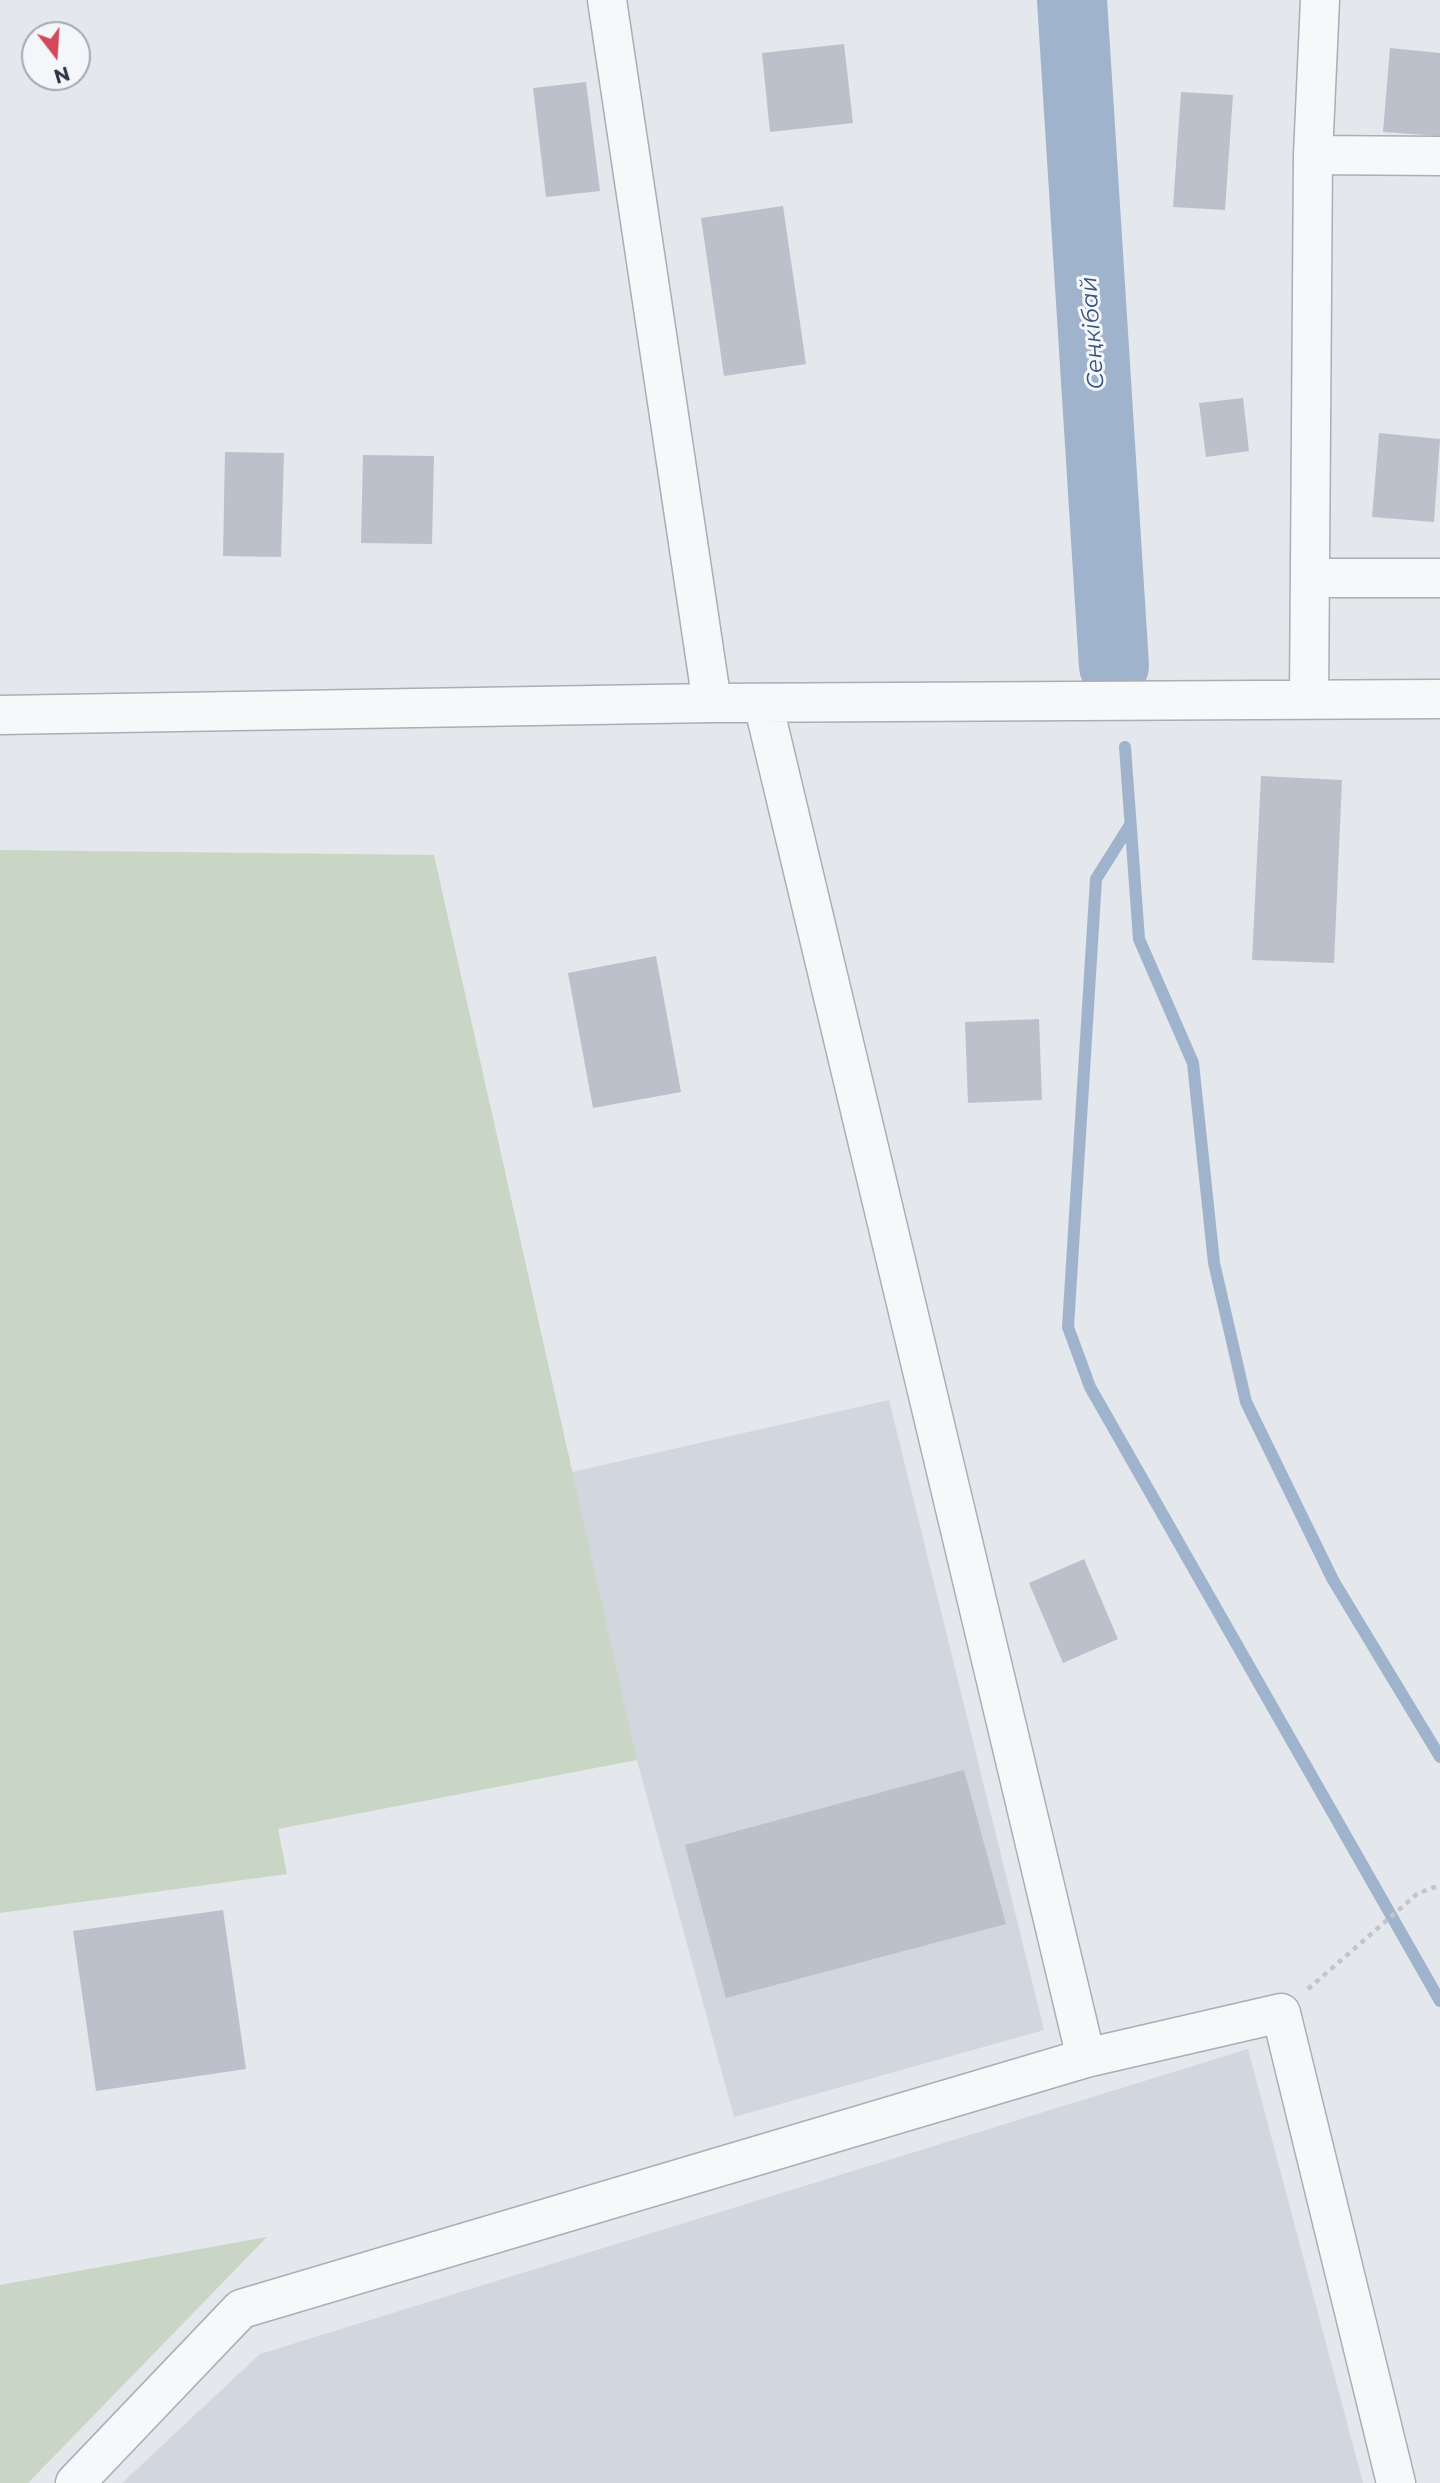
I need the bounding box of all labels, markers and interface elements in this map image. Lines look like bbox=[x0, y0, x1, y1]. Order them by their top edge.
north arrow bbox=[21, 21, 91, 91]
text: N bbox=[51, 61, 72, 88]
water label: Сеңкібай bbox=[1075, 276, 1111, 390]

